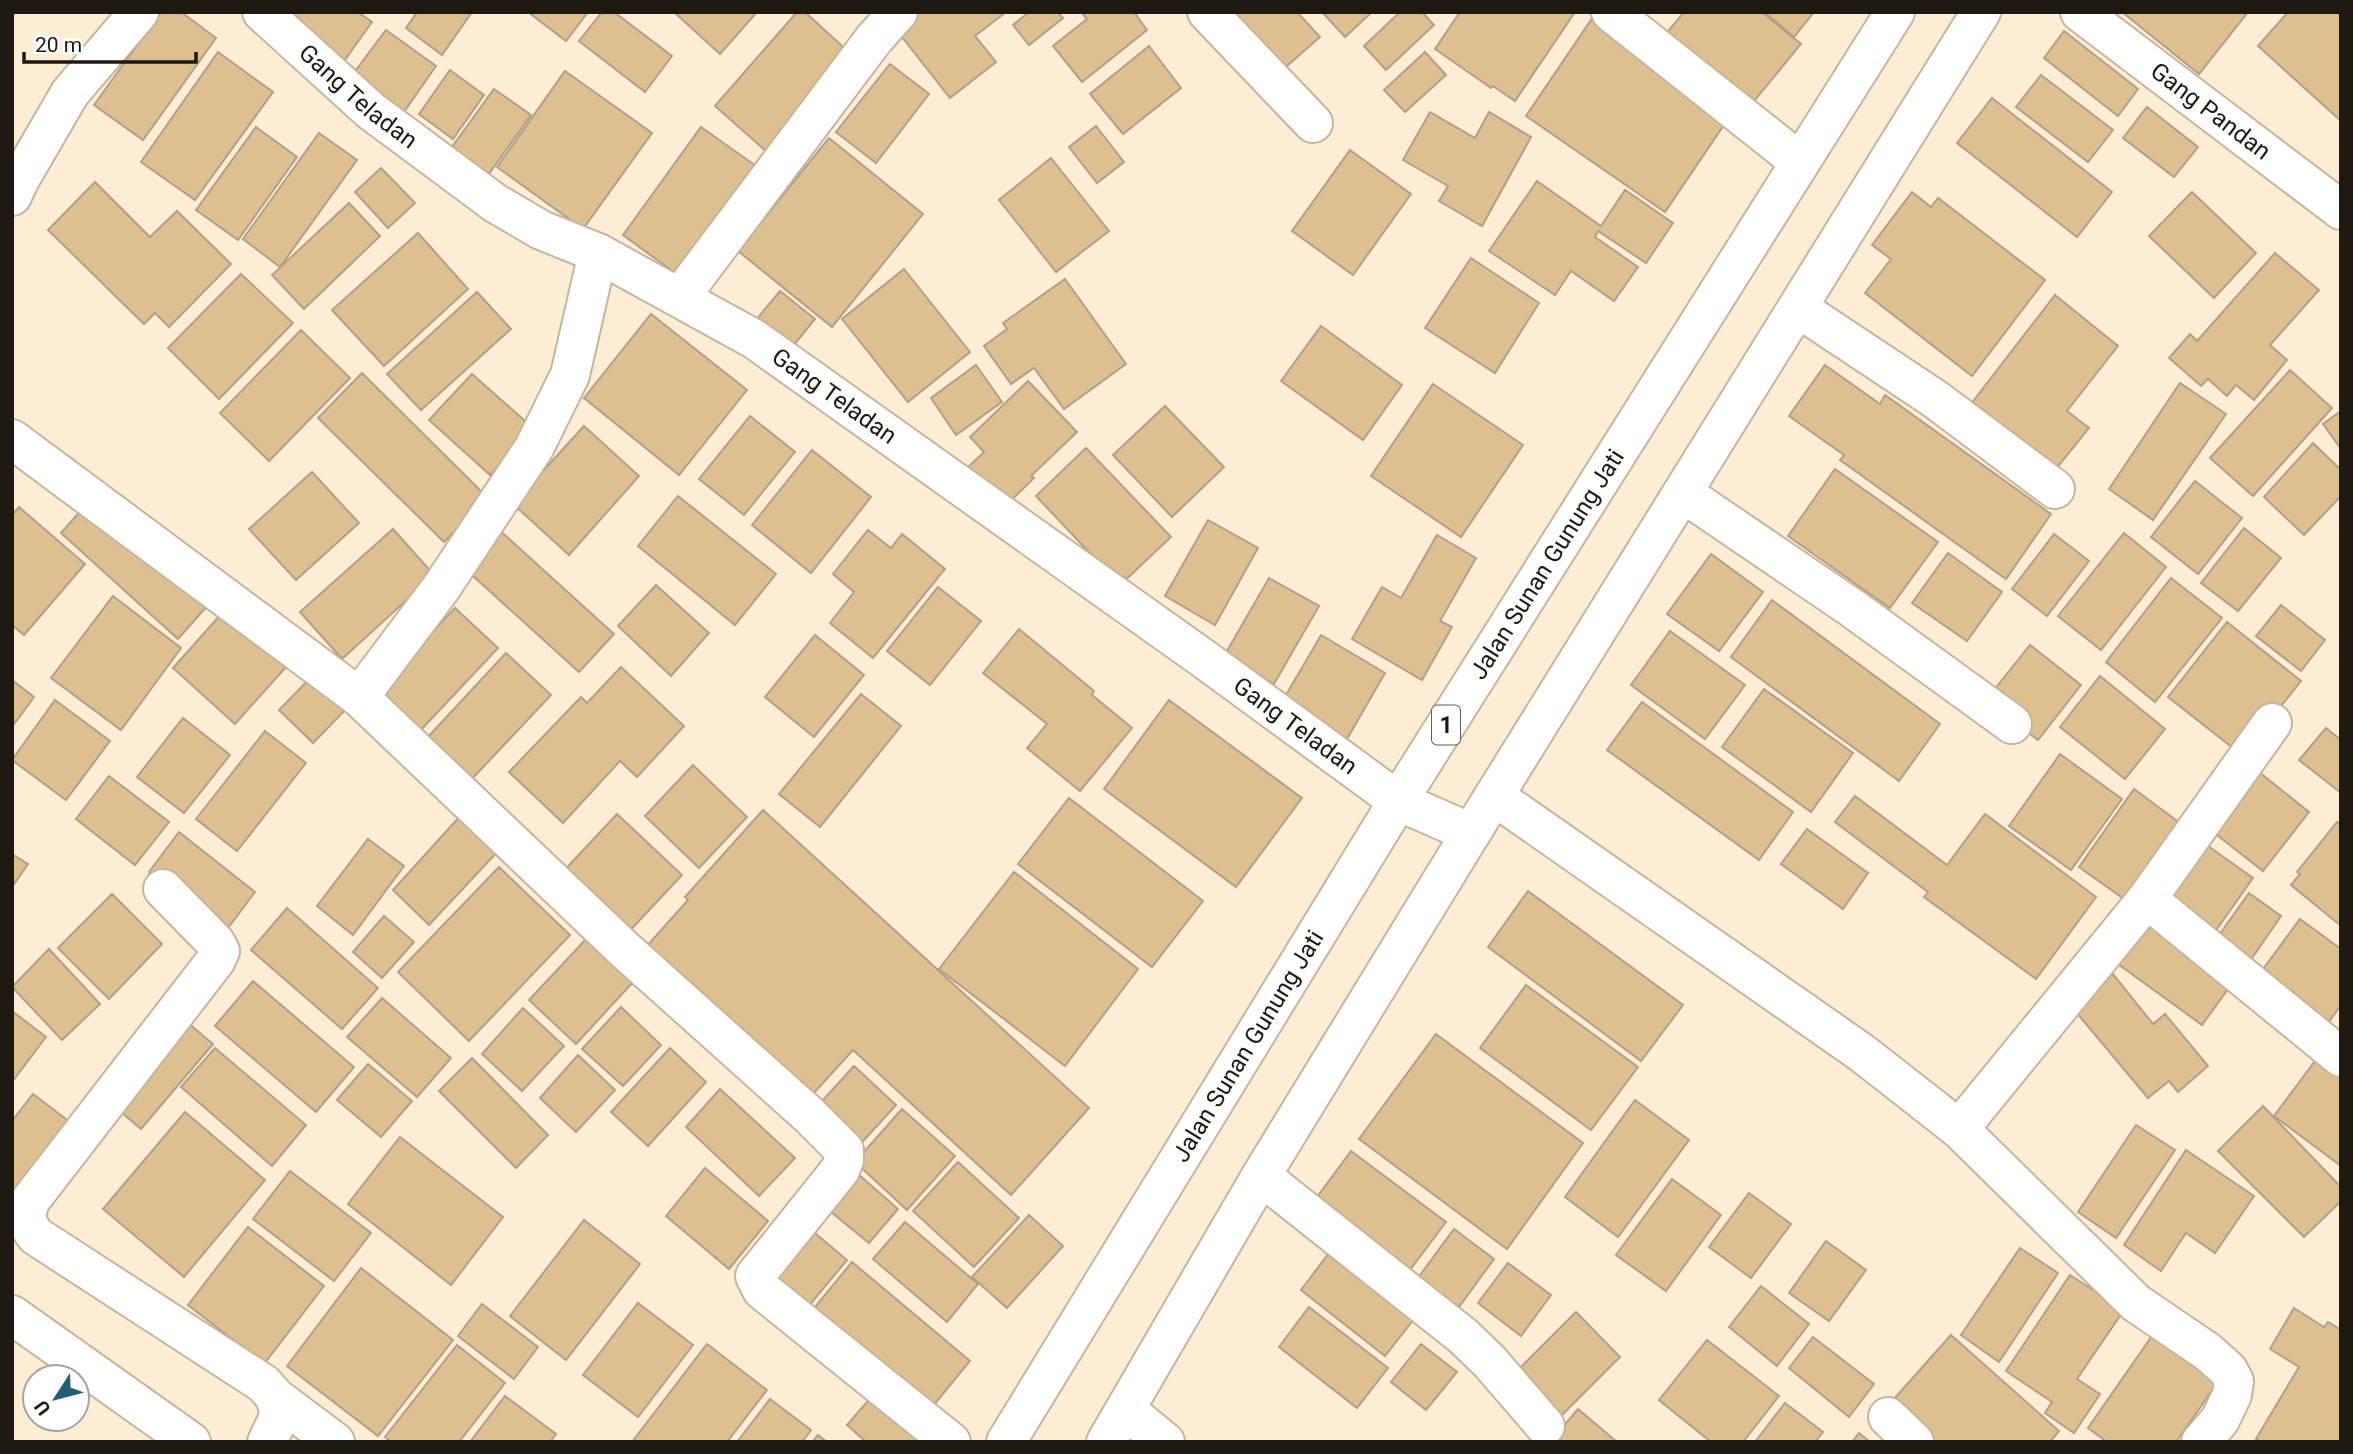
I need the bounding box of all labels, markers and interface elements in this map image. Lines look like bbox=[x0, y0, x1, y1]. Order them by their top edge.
scale bar bbox=[24, 21, 196, 65]
text: 20 m bbox=[35, 33, 82, 57]
street label: Gang Teladan bbox=[293, 38, 423, 154]
street label: Gang Pandan bbox=[2145, 57, 2276, 166]
street label: Gang Teladan bbox=[766, 342, 902, 450]
street label: Jalan Sunan Gunung Jati bbox=[1464, 444, 1630, 685]
street label: Gang Teladan bbox=[1228, 671, 1363, 780]
road number: 1 bbox=[1432, 706, 1460, 744]
street label: Jalan Sunan Gunung Jati bbox=[1167, 925, 1329, 1167]
north arrow bbox=[21, 1363, 91, 1433]
text: U bbox=[30, 1396, 56, 1420]

